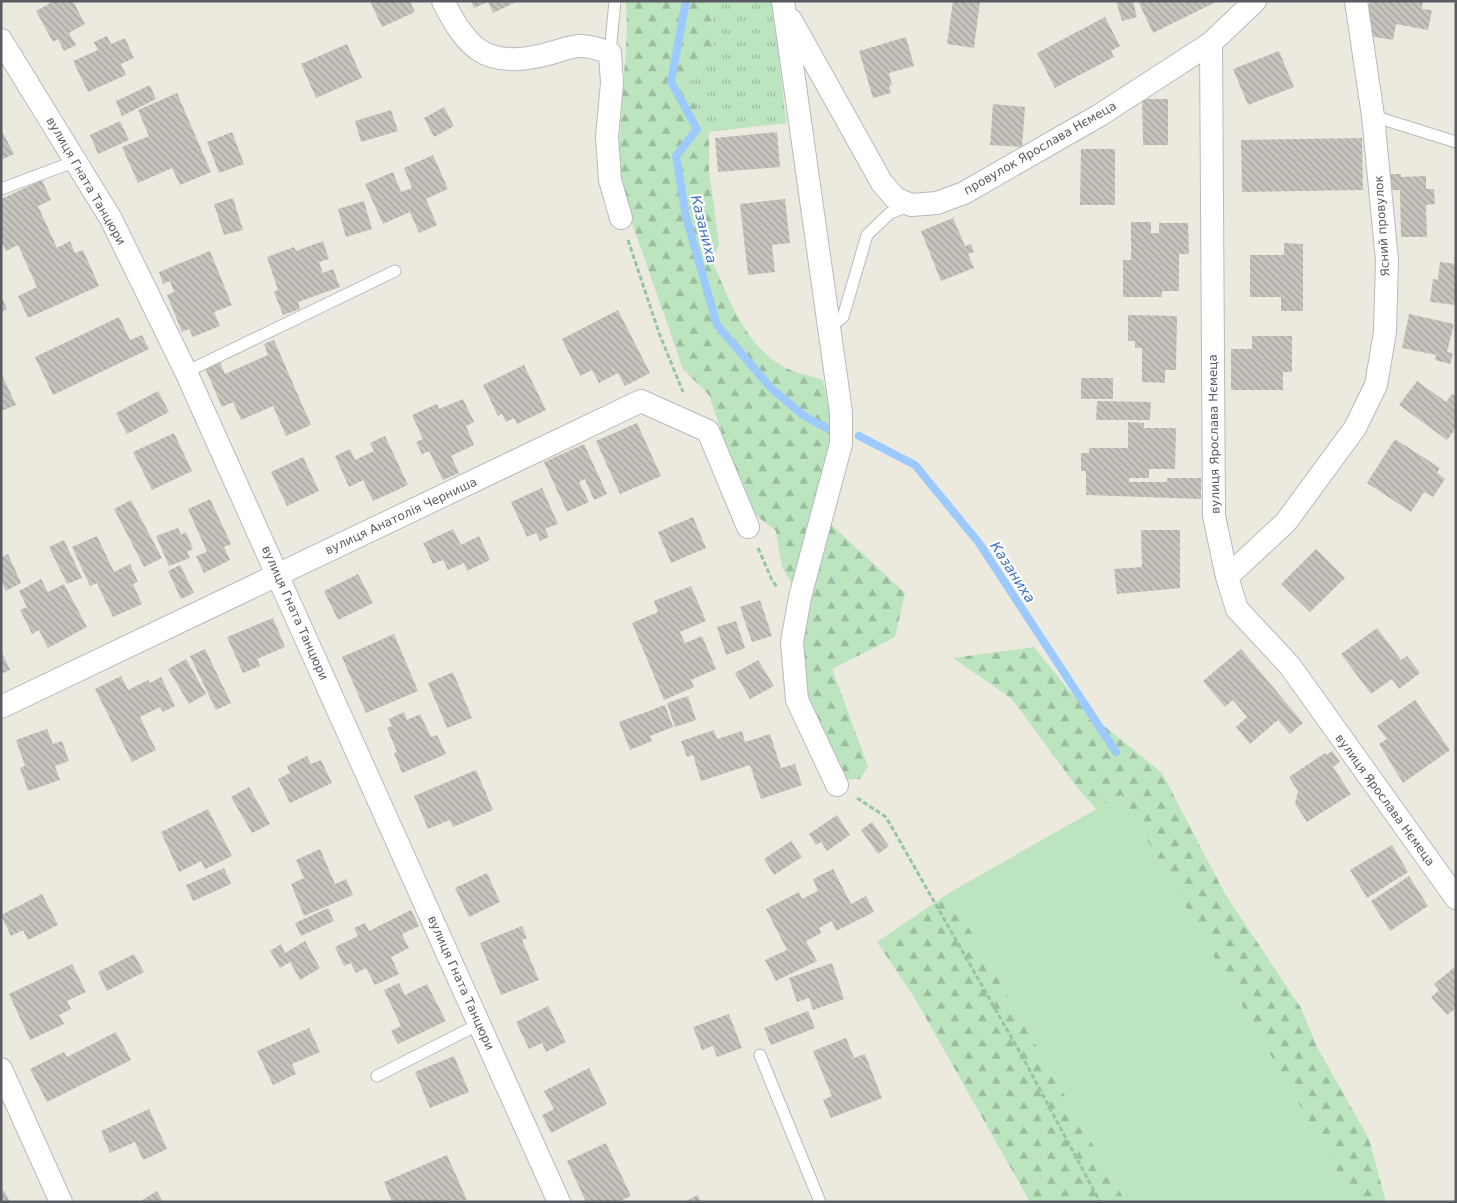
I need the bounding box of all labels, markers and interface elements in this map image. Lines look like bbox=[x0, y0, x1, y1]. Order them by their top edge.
street label: провулок Ярослава Нємеца bbox=[961, 98, 1119, 198]
street label: вулиця Гната Танцюри bbox=[44, 114, 128, 248]
street label: Ясний провулок bbox=[1371, 175, 1393, 277]
water label: Казаниха bbox=[688, 193, 720, 265]
street label: вулиця Ярослава Нємеца bbox=[1206, 354, 1222, 514]
street label: вулиця Анатолія Черниша bbox=[323, 475, 479, 557]
water label: Казаниха bbox=[987, 538, 1039, 606]
street label: вулиця Гната Танцюри bbox=[259, 544, 331, 682]
street label: вулиця Ярослава Нємеца bbox=[1332, 731, 1438, 869]
street label: вулиця Гната Танцюри bbox=[425, 914, 497, 1052]

